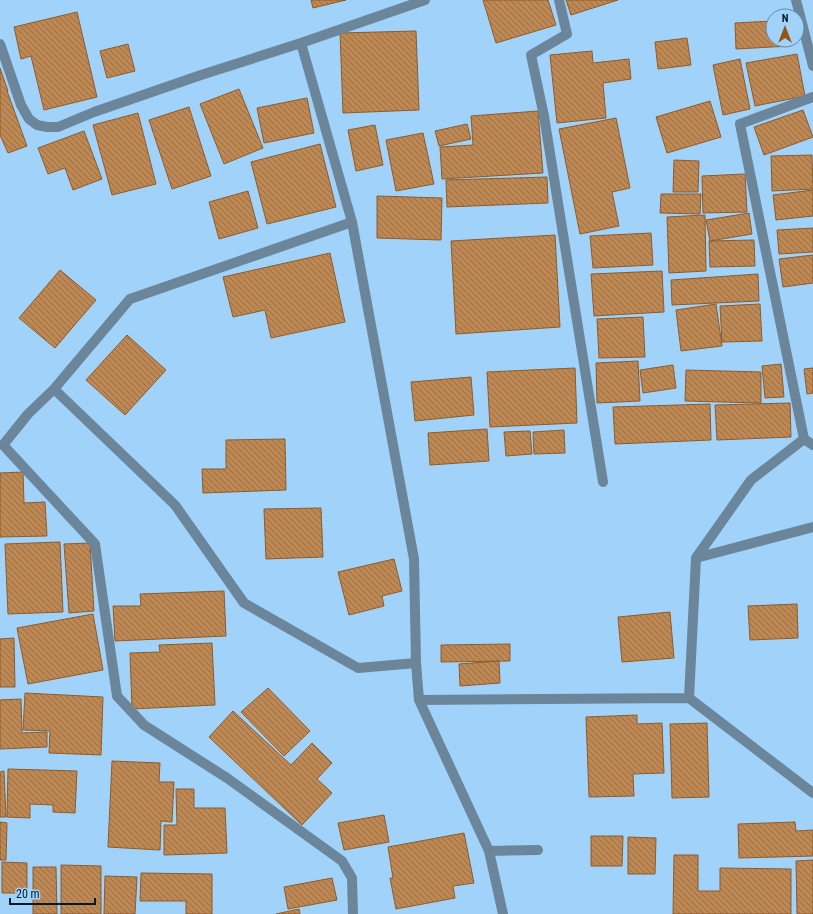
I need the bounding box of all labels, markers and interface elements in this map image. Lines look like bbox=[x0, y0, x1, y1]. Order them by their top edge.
north arrow bbox=[765, 8, 805, 48]
text: N bbox=[782, 12, 789, 25]
scale bar bbox=[10, 880, 95, 906]
text: 20 m bbox=[16, 887, 40, 901]

